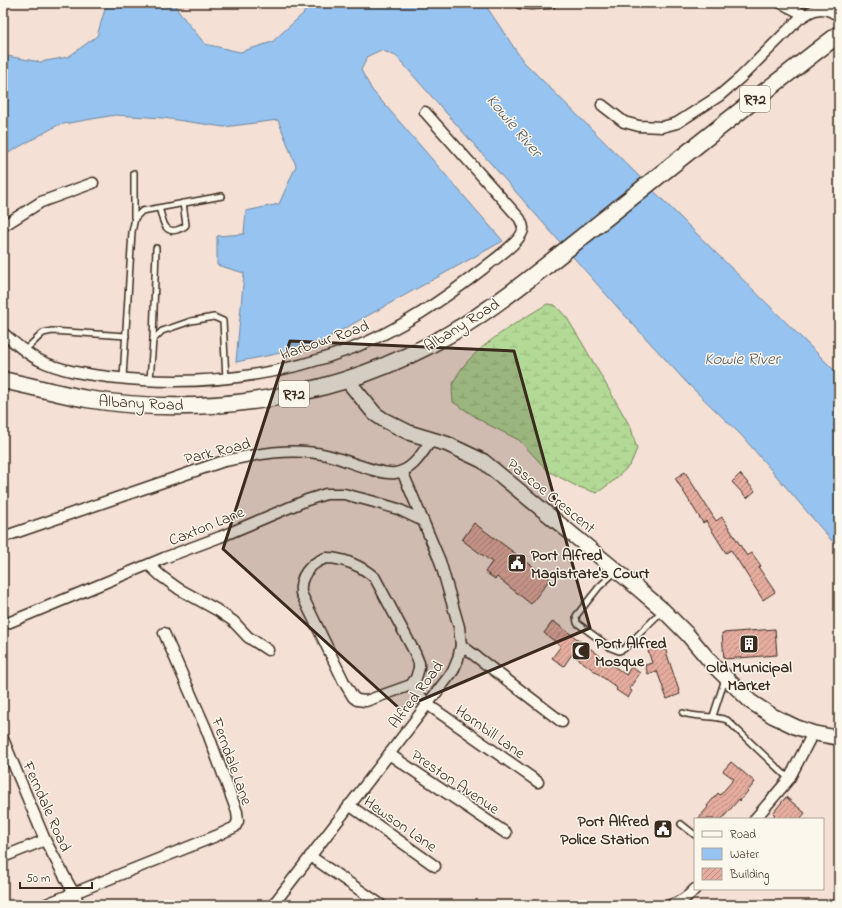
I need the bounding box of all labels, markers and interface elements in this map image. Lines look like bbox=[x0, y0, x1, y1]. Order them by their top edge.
road number: R72 bbox=[740, 86, 770, 112]
water label: Kowie River bbox=[480, 89, 549, 165]
street label: Albany Road bbox=[420, 293, 505, 358]
street label: Harbour Road bbox=[277, 314, 372, 367]
water label: Kowie River bbox=[704, 347, 783, 372]
road number: R72 bbox=[279, 381, 309, 407]
street label: Albany Road bbox=[98, 390, 184, 418]
street label: Park Road bbox=[182, 432, 253, 472]
street label: Pascoe Crescent bbox=[501, 453, 601, 540]
street label: Caxton Lane bbox=[165, 500, 249, 553]
place label: Port Alfred Magistrate's Court bbox=[531, 544, 650, 587]
public building icon: Port Alfred Magistrate's Court bbox=[506, 552, 528, 574]
place label: Port Alfred Mosque bbox=[595, 632, 667, 674]
building icon: Old Municipal Market bbox=[738, 633, 760, 655]
mosque icon: Port Alfred Mosque bbox=[570, 640, 592, 662]
street label: Alfred Road bbox=[383, 656, 450, 734]
place label: Old Municipal Market bbox=[706, 656, 792, 698]
street label: Hornbill Lane bbox=[450, 700, 530, 766]
street label: Ferndale Lane bbox=[204, 714, 258, 810]
street label: Preston Avenue bbox=[406, 744, 505, 822]
street label: Ferndale Road bbox=[15, 757, 77, 856]
street label: Hewson Lane bbox=[358, 790, 442, 859]
place label: Port Alfred Police Station bbox=[560, 810, 649, 852]
public building icon: Port Alfred Police Station bbox=[652, 818, 674, 840]
legend bbox=[694, 818, 824, 890]
text: Road bbox=[730, 826, 756, 844]
text: Water bbox=[730, 846, 759, 864]
scale bar bbox=[20, 864, 92, 890]
text: Building bbox=[729, 866, 769, 885]
text: 50 m bbox=[26, 870, 50, 888]

